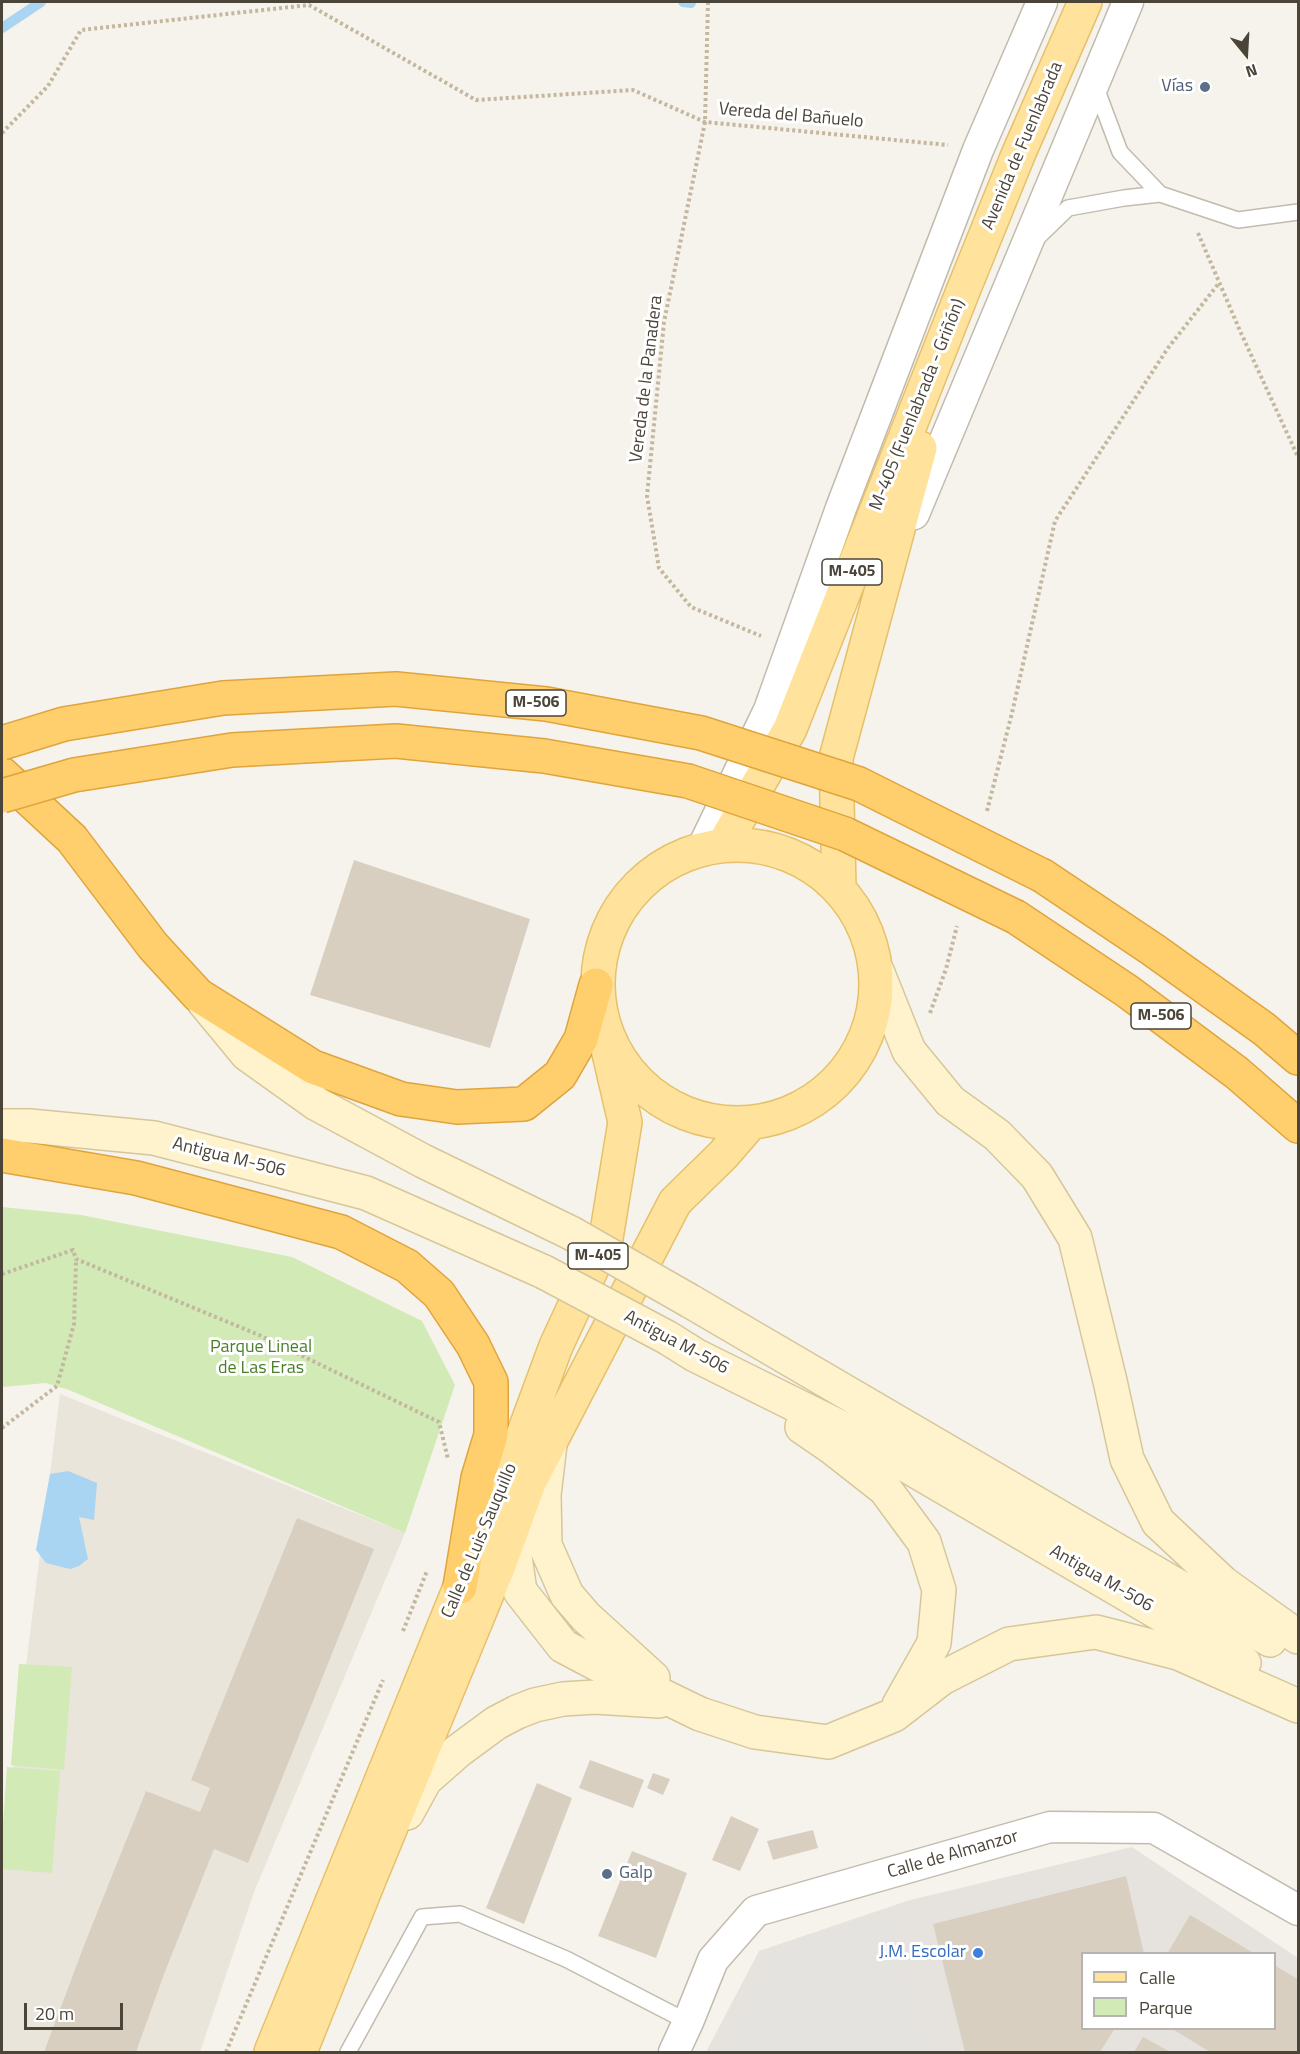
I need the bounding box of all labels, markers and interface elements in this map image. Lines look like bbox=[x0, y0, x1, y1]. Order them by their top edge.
north arrow bbox=[1216, 24, 1276, 84]
text: N bbox=[1243, 58, 1261, 84]
street label: Avenida de Fuenlabrada bbox=[978, 59, 1068, 233]
place label: Vías bbox=[1161, 76, 1193, 98]
marker: Vías bbox=[1198, 80, 1212, 94]
street label: Vereda del Bañuelo bbox=[718, 99, 864, 133]
street label: Vereda de la Panadera bbox=[626, 294, 668, 464]
street label: M-405 (Fuenlabrada - Griñón) bbox=[866, 296, 970, 514]
road number: M-405 bbox=[822, 559, 882, 585]
road number: M-506 bbox=[506, 690, 566, 716]
road number: M-506 bbox=[1131, 1003, 1191, 1029]
street label: Antigua M-506 bbox=[170, 1134, 288, 1182]
road number: M-405 bbox=[568, 1243, 628, 1269]
street label: Antigua M-506 bbox=[620, 1306, 732, 1380]
park label: Parque Lineal de Las Eras bbox=[210, 1337, 312, 1380]
street label: Calle de Luis Sauquillo bbox=[438, 1460, 522, 1622]
street label: Antigua M-506 bbox=[1046, 1541, 1156, 1617]
street label: Calle de Almanzor bbox=[885, 1826, 1021, 1884]
place label: Galp bbox=[619, 1863, 653, 1885]
marker: Galp bbox=[600, 1867, 614, 1881]
place label: J.M. Escolar bbox=[879, 1942, 966, 1964]
marker: J.M. Escolar bbox=[971, 1946, 985, 1960]
legend bbox=[1081, 1952, 1276, 2030]
text: Calle bbox=[1139, 1964, 1175, 1991]
scale bar bbox=[27, 1991, 126, 2029]
text: Parque bbox=[1139, 1994, 1193, 2021]
text: 20 m bbox=[35, 2000, 74, 2027]

